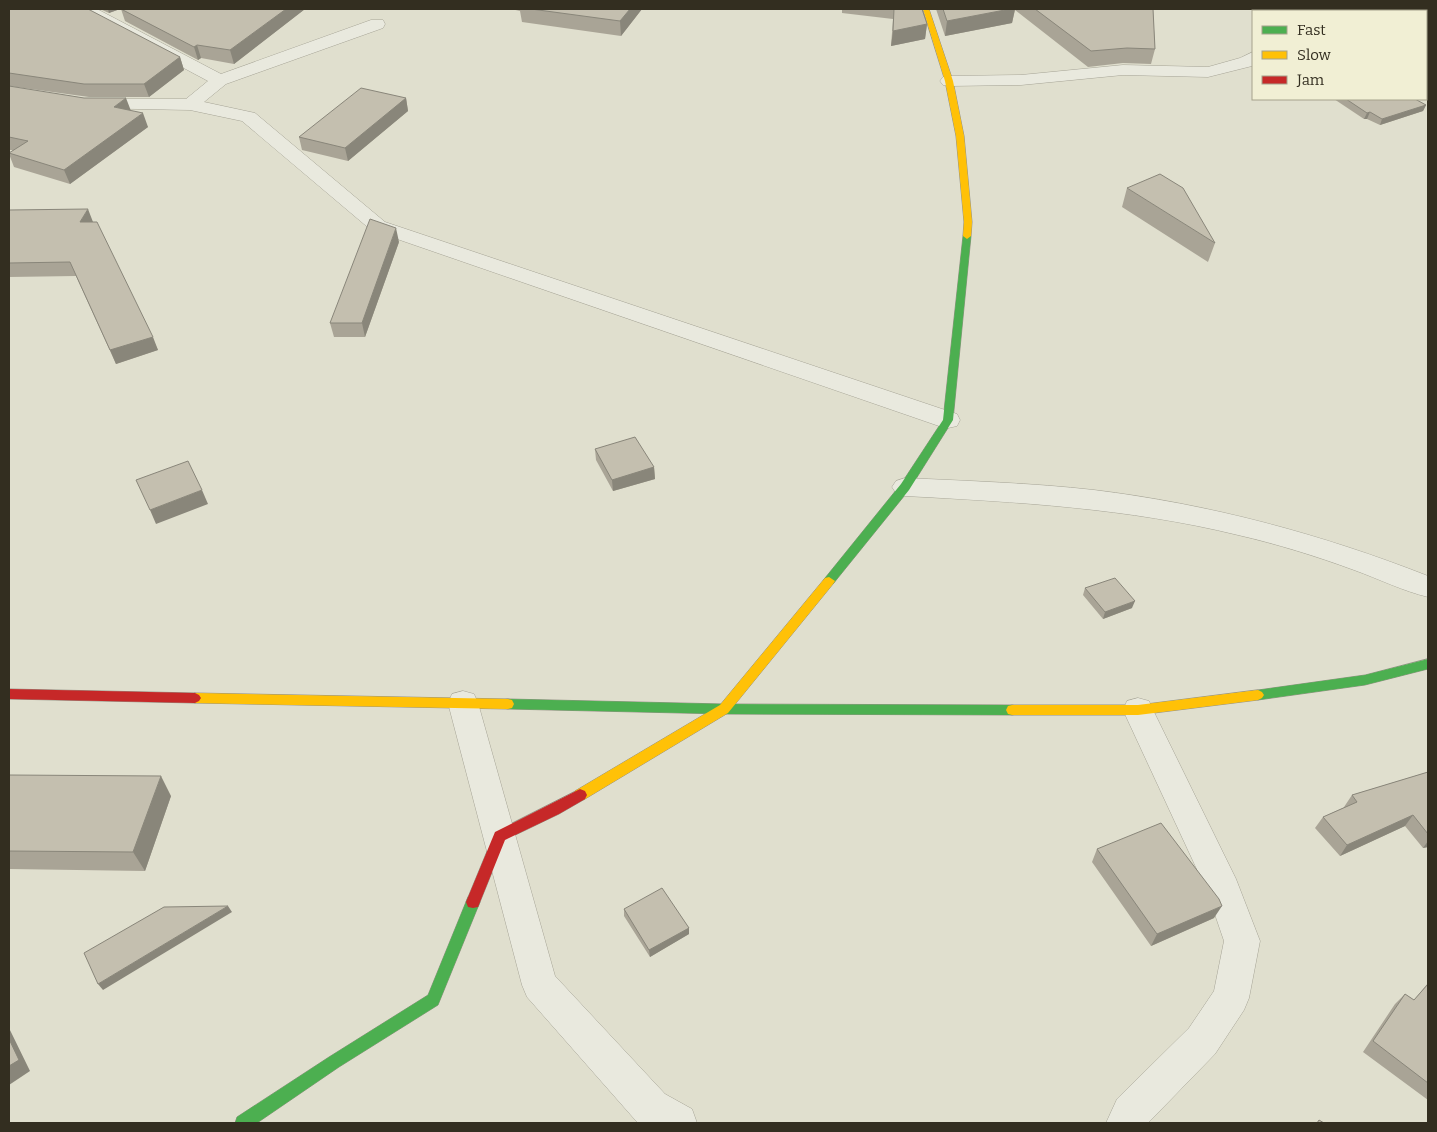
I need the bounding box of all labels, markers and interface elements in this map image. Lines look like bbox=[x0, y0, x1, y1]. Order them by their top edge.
legend bbox=[1252, 10, 1427, 100]
text: Fast bbox=[1297, 21, 1326, 39]
text: Slow bbox=[1297, 46, 1332, 64]
text: Jam bbox=[1296, 71, 1325, 89]

